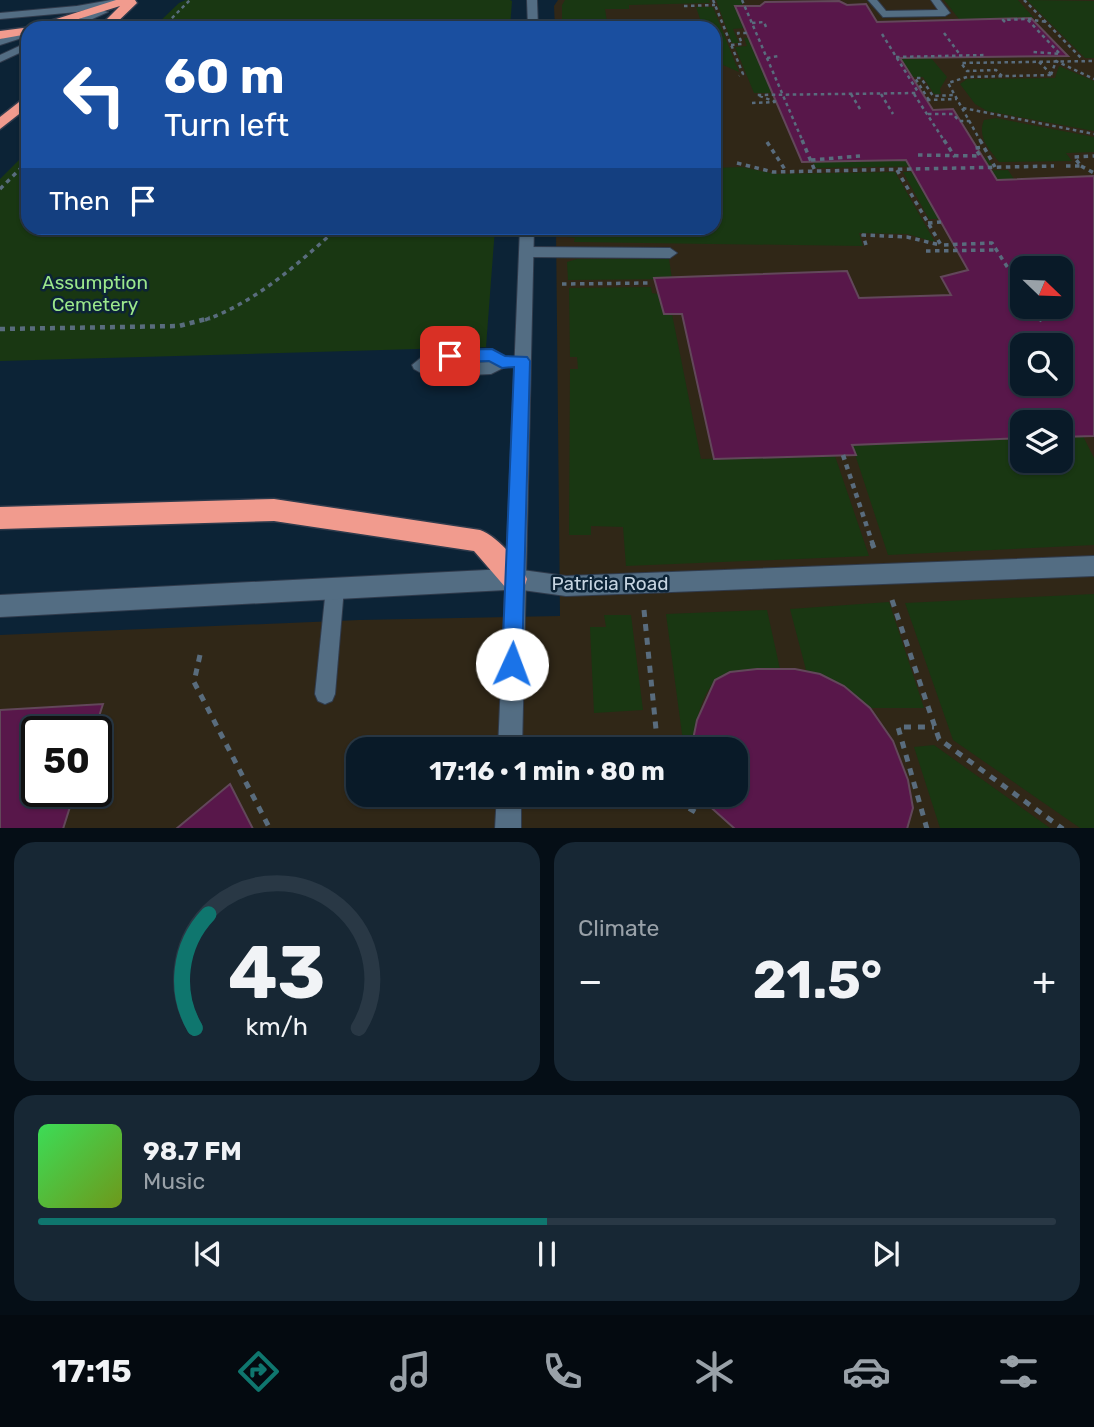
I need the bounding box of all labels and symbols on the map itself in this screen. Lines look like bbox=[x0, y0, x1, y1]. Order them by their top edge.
north arrow bbox=[1010, 256, 1073, 318]
park label: Assumption Cemetery bbox=[42, 271, 148, 316]
pin bbox=[420, 326, 480, 386]
street label: Patricia Road bbox=[552, 572, 668, 595]
position arrow bbox=[475, 627, 549, 701]
speed limit sign: 50 bbox=[21, 716, 112, 807]

